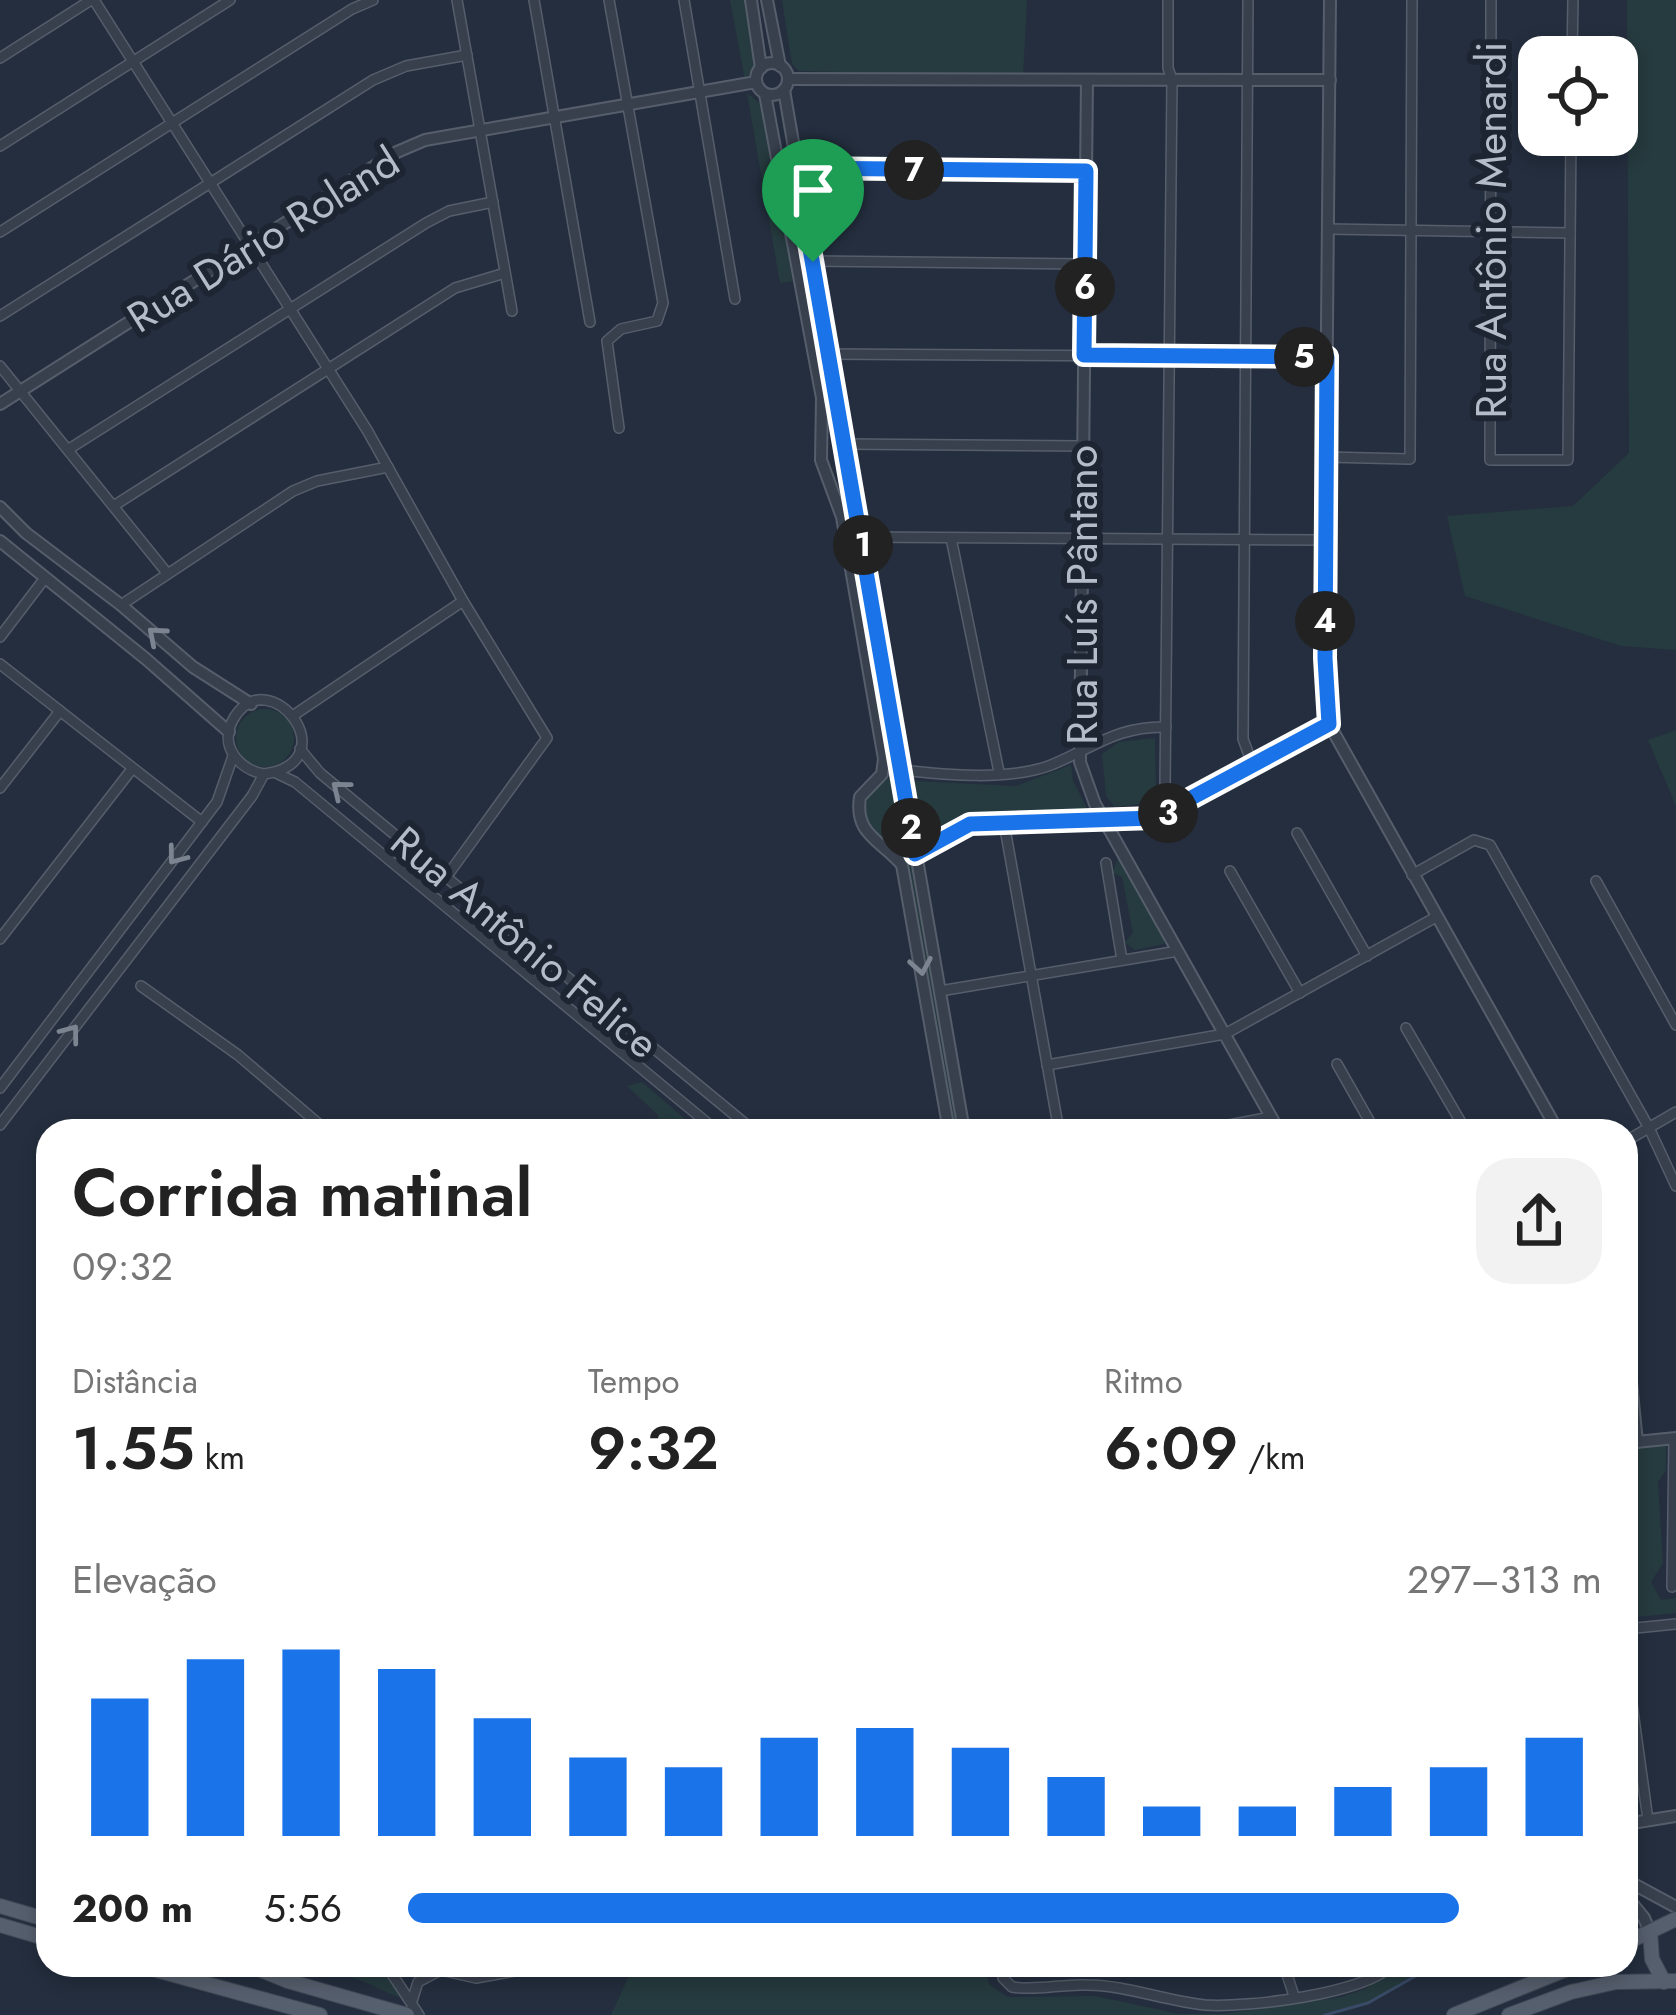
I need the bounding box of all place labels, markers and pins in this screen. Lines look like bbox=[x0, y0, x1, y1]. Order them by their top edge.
pin bbox=[762, 139, 864, 262]
pin: 7 bbox=[884, 140, 944, 200]
pin: 6 bbox=[1055, 257, 1115, 317]
pin: 5 bbox=[1274, 327, 1334, 387]
pin: 1 bbox=[833, 515, 893, 575]
pin: 4 bbox=[1295, 591, 1355, 651]
pin: 3 bbox=[1138, 783, 1198, 843]
pin: 2 bbox=[881, 798, 941, 858]

